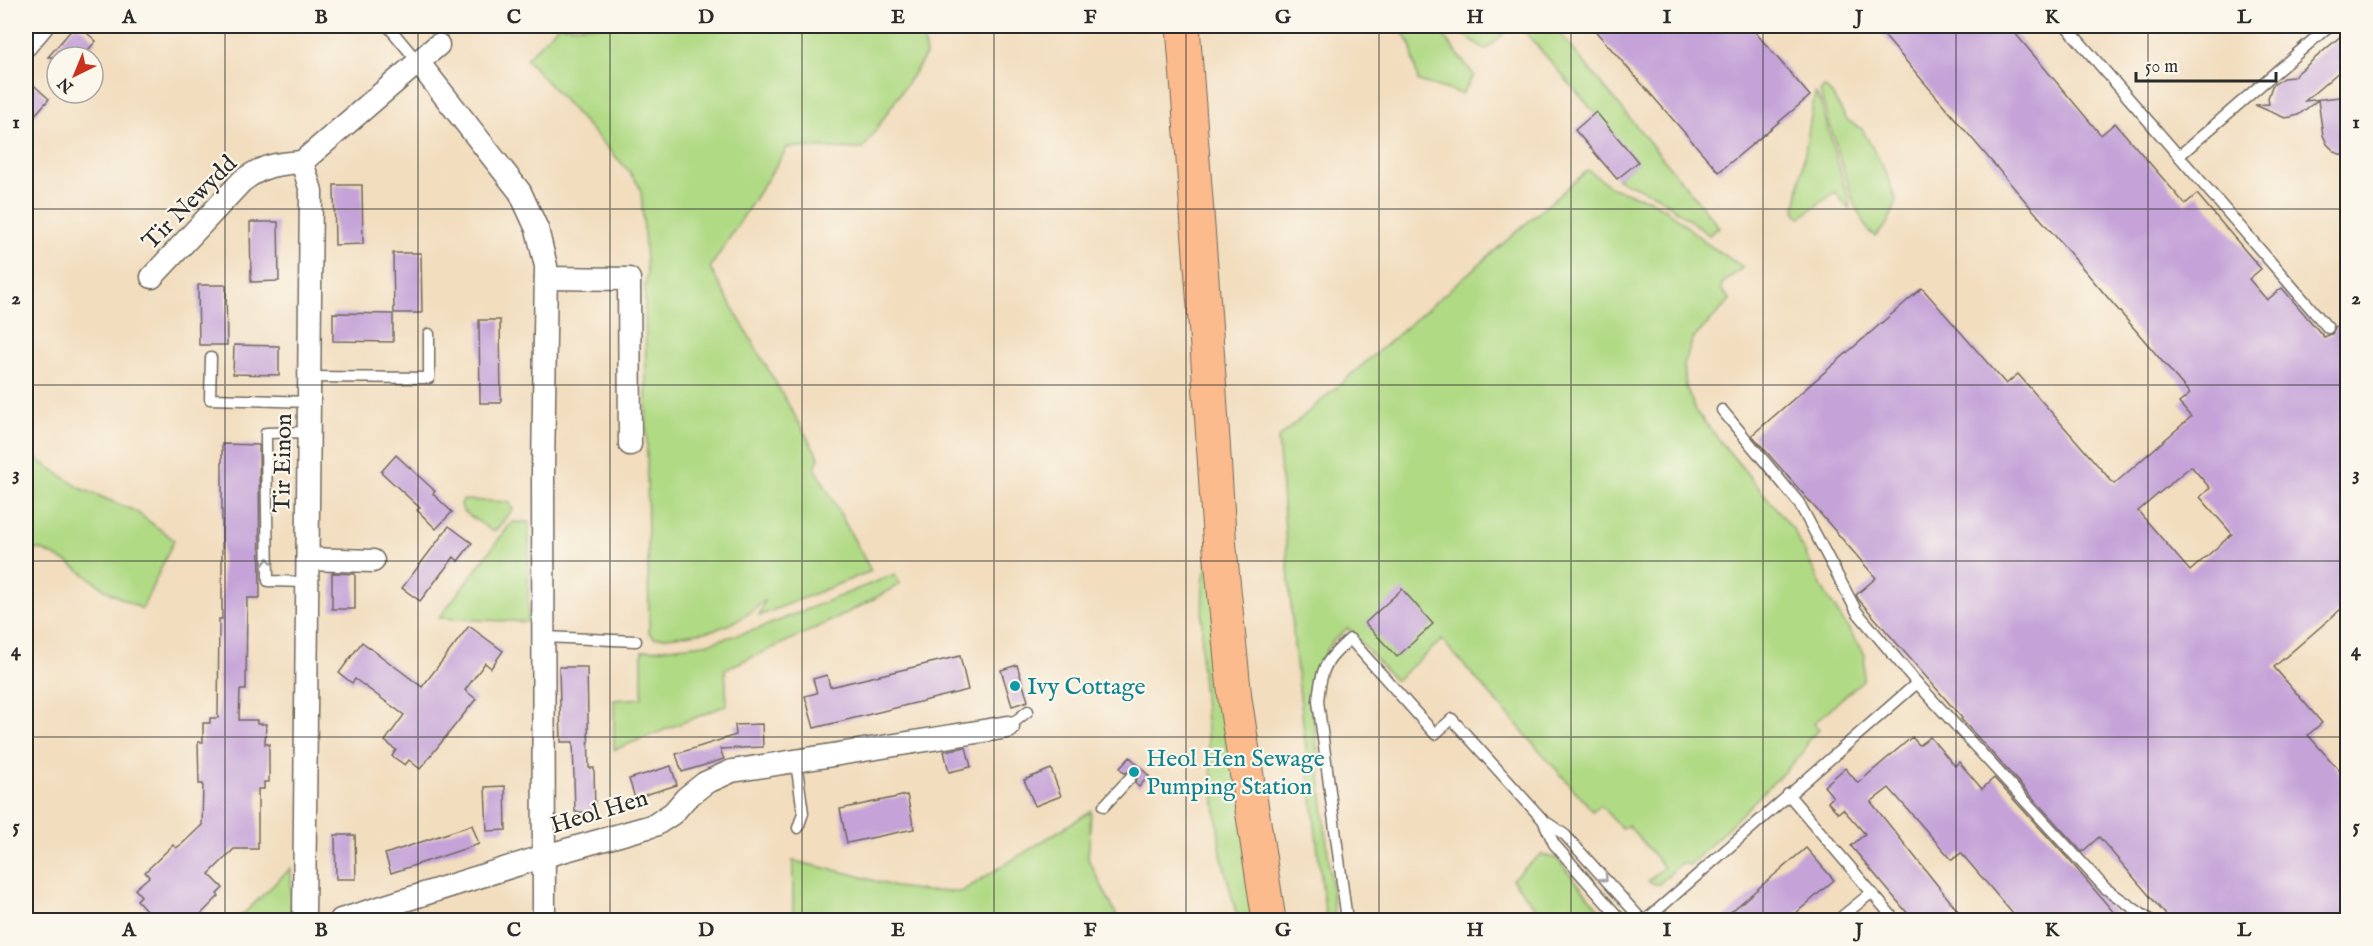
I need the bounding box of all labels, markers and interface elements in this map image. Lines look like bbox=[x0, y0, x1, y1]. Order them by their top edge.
text: A bbox=[121, 5, 137, 30]
text: B bbox=[314, 5, 328, 30]
text: C bbox=[507, 5, 521, 30]
text: D bbox=[698, 5, 714, 30]
text: E bbox=[891, 5, 905, 30]
text: F bbox=[1084, 5, 1097, 30]
text: G bbox=[1275, 5, 1292, 30]
text: H bbox=[1466, 5, 1484, 30]
text: I bbox=[1663, 5, 1672, 30]
text: J bbox=[1852, 5, 1864, 30]
text: K bbox=[2045, 5, 2061, 30]
text: L bbox=[2237, 5, 2252, 30]
north arrow bbox=[45, 45, 105, 105]
scale bar bbox=[2136, 45, 2276, 83]
text: 50 m bbox=[2145, 56, 2178, 79]
text: N bbox=[54, 72, 79, 97]
text: 1 bbox=[12, 110, 20, 135]
text: 1 bbox=[2352, 110, 2360, 135]
street label: Tir Newydd bbox=[136, 149, 244, 257]
text: 2 bbox=[11, 286, 21, 311]
text: 2 bbox=[2351, 286, 2361, 311]
street label: Tir Einon bbox=[267, 413, 300, 513]
text: 3 bbox=[12, 462, 20, 487]
text: 3 bbox=[2352, 462, 2360, 487]
one-way arrow bbox=[261, 558, 274, 567]
text: 4 bbox=[11, 638, 22, 663]
text: 4 bbox=[2351, 638, 2362, 663]
place label: Ivy Cottage bbox=[1027, 672, 1145, 703]
marker: Ivy Cottage bbox=[1008, 679, 1022, 693]
place label: Heol Hen Sewage Pumping Station bbox=[1146, 744, 1325, 803]
marker: Heol Hen Sewage Pumping Station bbox=[1127, 765, 1141, 779]
street label: Heol Hen bbox=[547, 783, 652, 842]
text: 5 bbox=[12, 814, 20, 839]
text: 5 bbox=[2352, 814, 2360, 839]
one-way arrow bbox=[1597, 871, 1608, 881]
text: A bbox=[121, 918, 137, 943]
text: B bbox=[314, 918, 328, 943]
text: C bbox=[507, 918, 521, 943]
text: D bbox=[698, 918, 714, 943]
text: E bbox=[891, 918, 905, 943]
text: F bbox=[1084, 918, 1097, 943]
text: G bbox=[1275, 918, 1292, 943]
text: H bbox=[1466, 918, 1484, 943]
text: I bbox=[1663, 918, 1672, 943]
text: J bbox=[1852, 918, 1864, 943]
text: K bbox=[2045, 918, 2061, 943]
text: L bbox=[2237, 918, 2252, 943]

